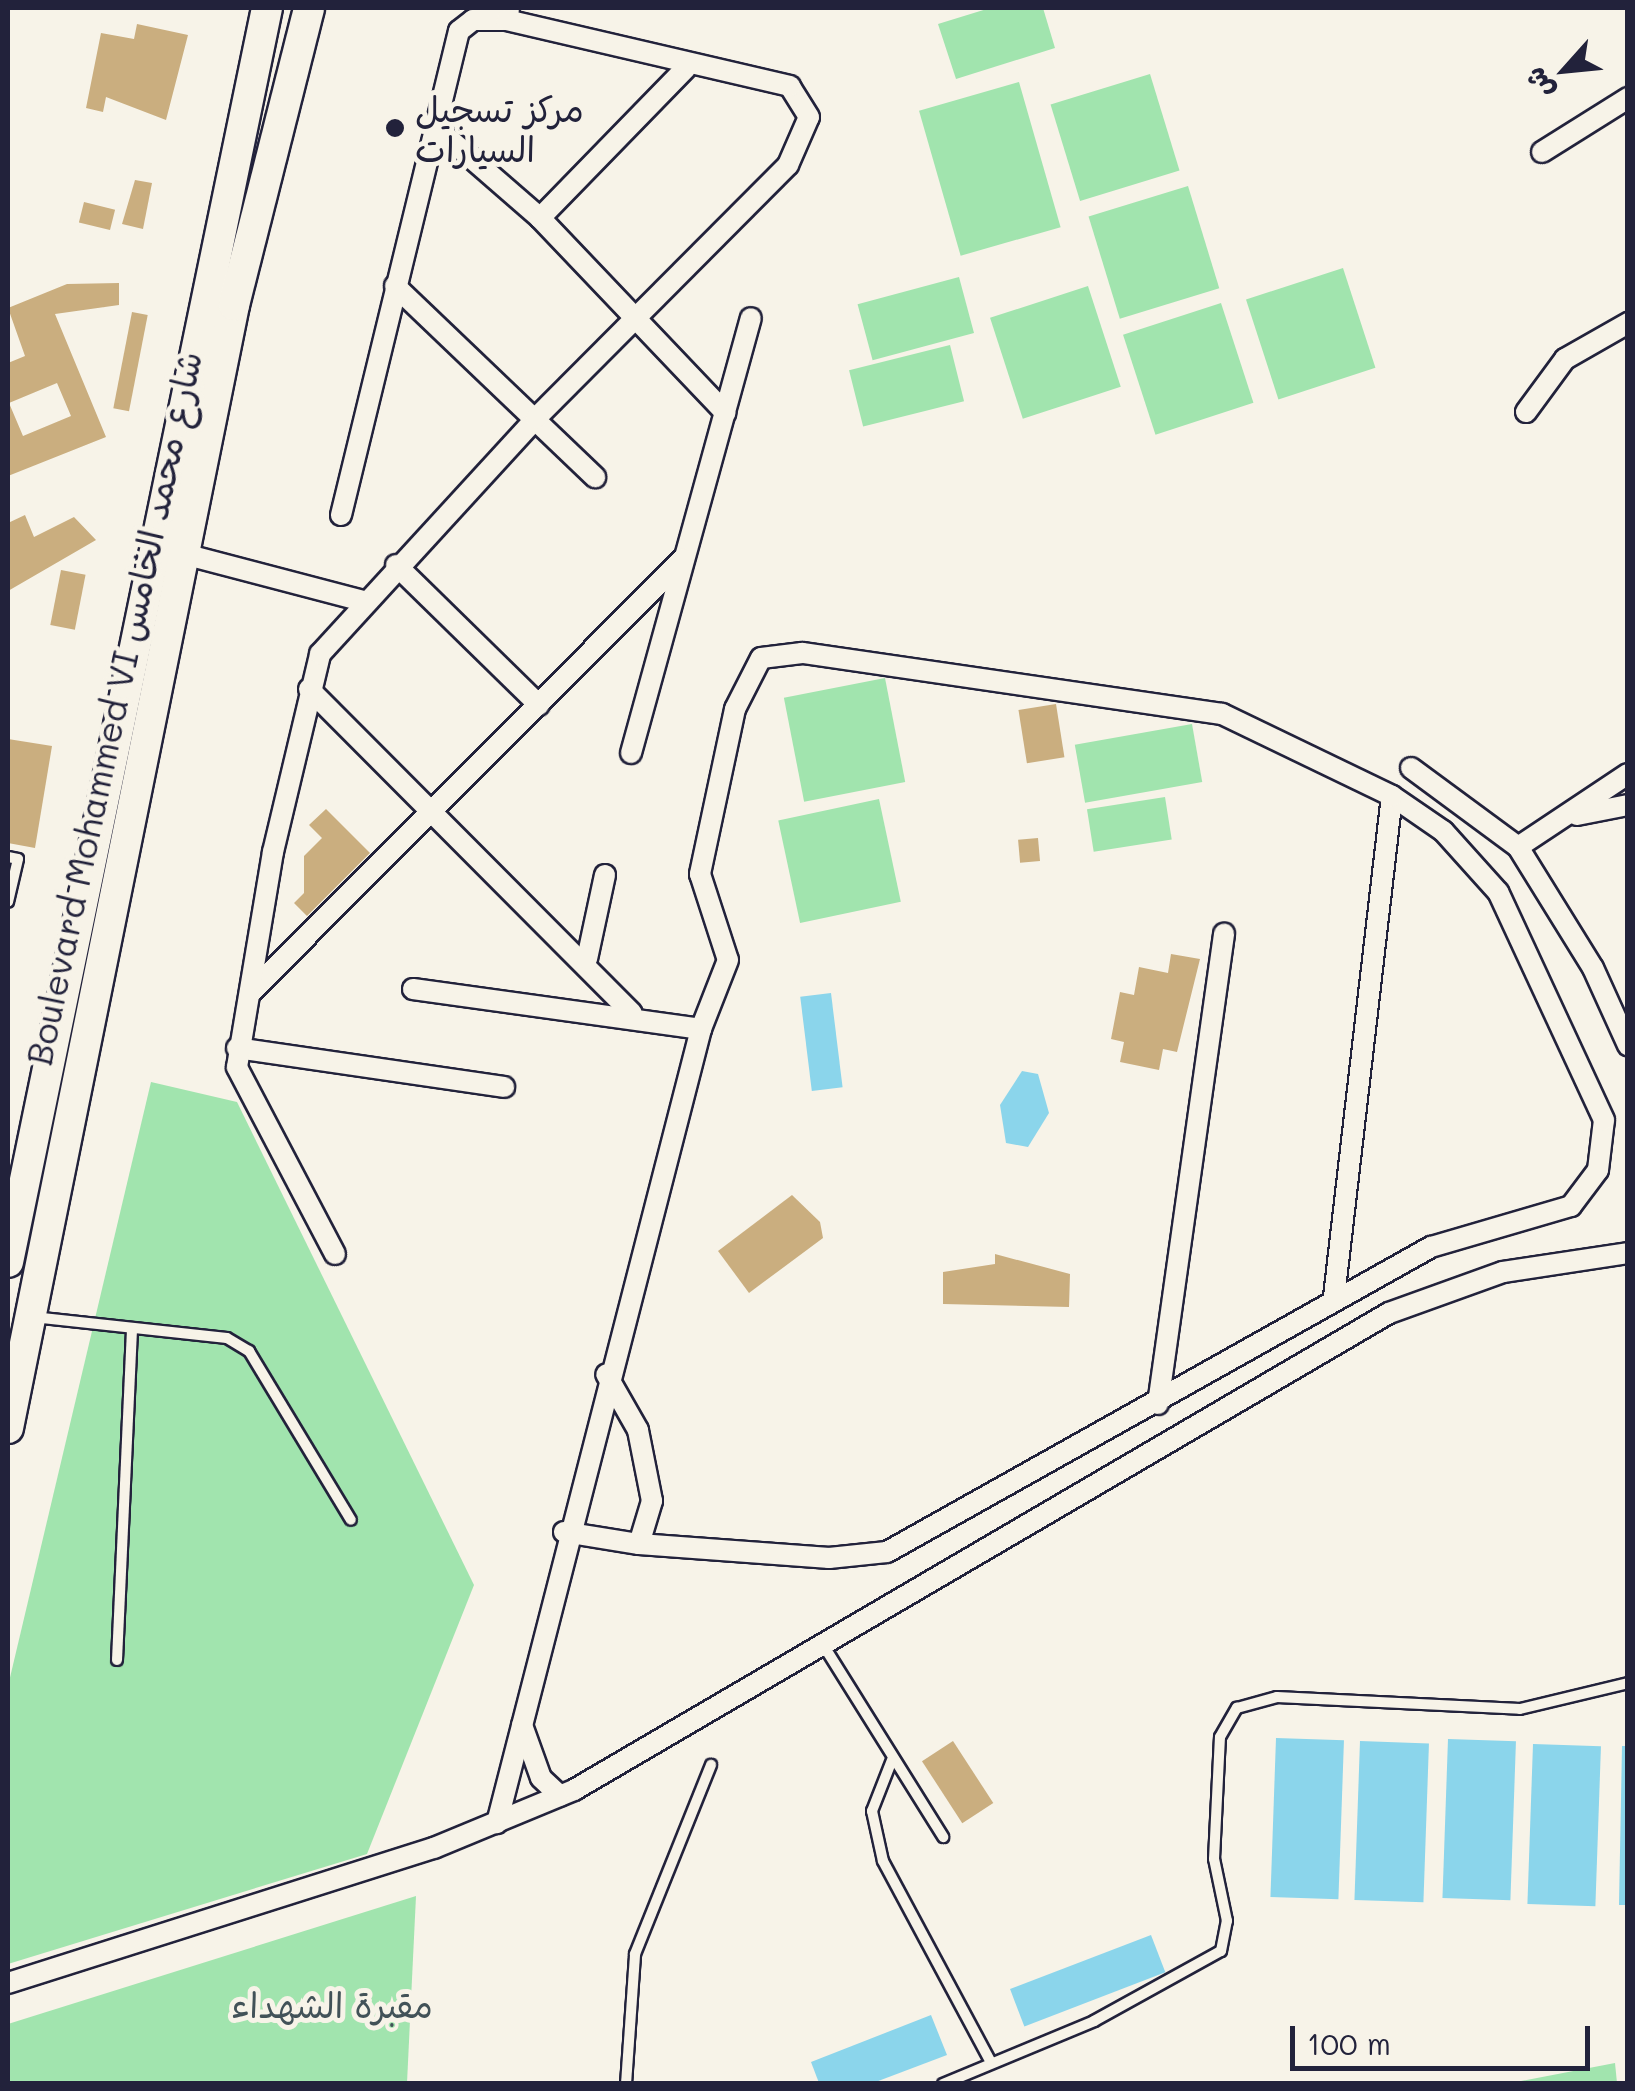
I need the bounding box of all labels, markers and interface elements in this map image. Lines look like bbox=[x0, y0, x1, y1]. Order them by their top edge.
north arrow bbox=[1515, 20, 1615, 120]
text: ش bbox=[1515, 62, 1561, 106]
place label: مركز تسجيل السيارات bbox=[415, 87, 584, 169]
marker: مركز تسجيل السيارات bbox=[384, 117, 406, 139]
street label: Boulevard Mohammed VI شارع محمد الخامس bbox=[17, 347, 209, 1069]
park label: مقبرة الشهداء bbox=[231, 1983, 433, 2025]
scale bar bbox=[1295, 2006, 1595, 2068]
text: 100 m bbox=[1307, 2023, 1391, 2063]

